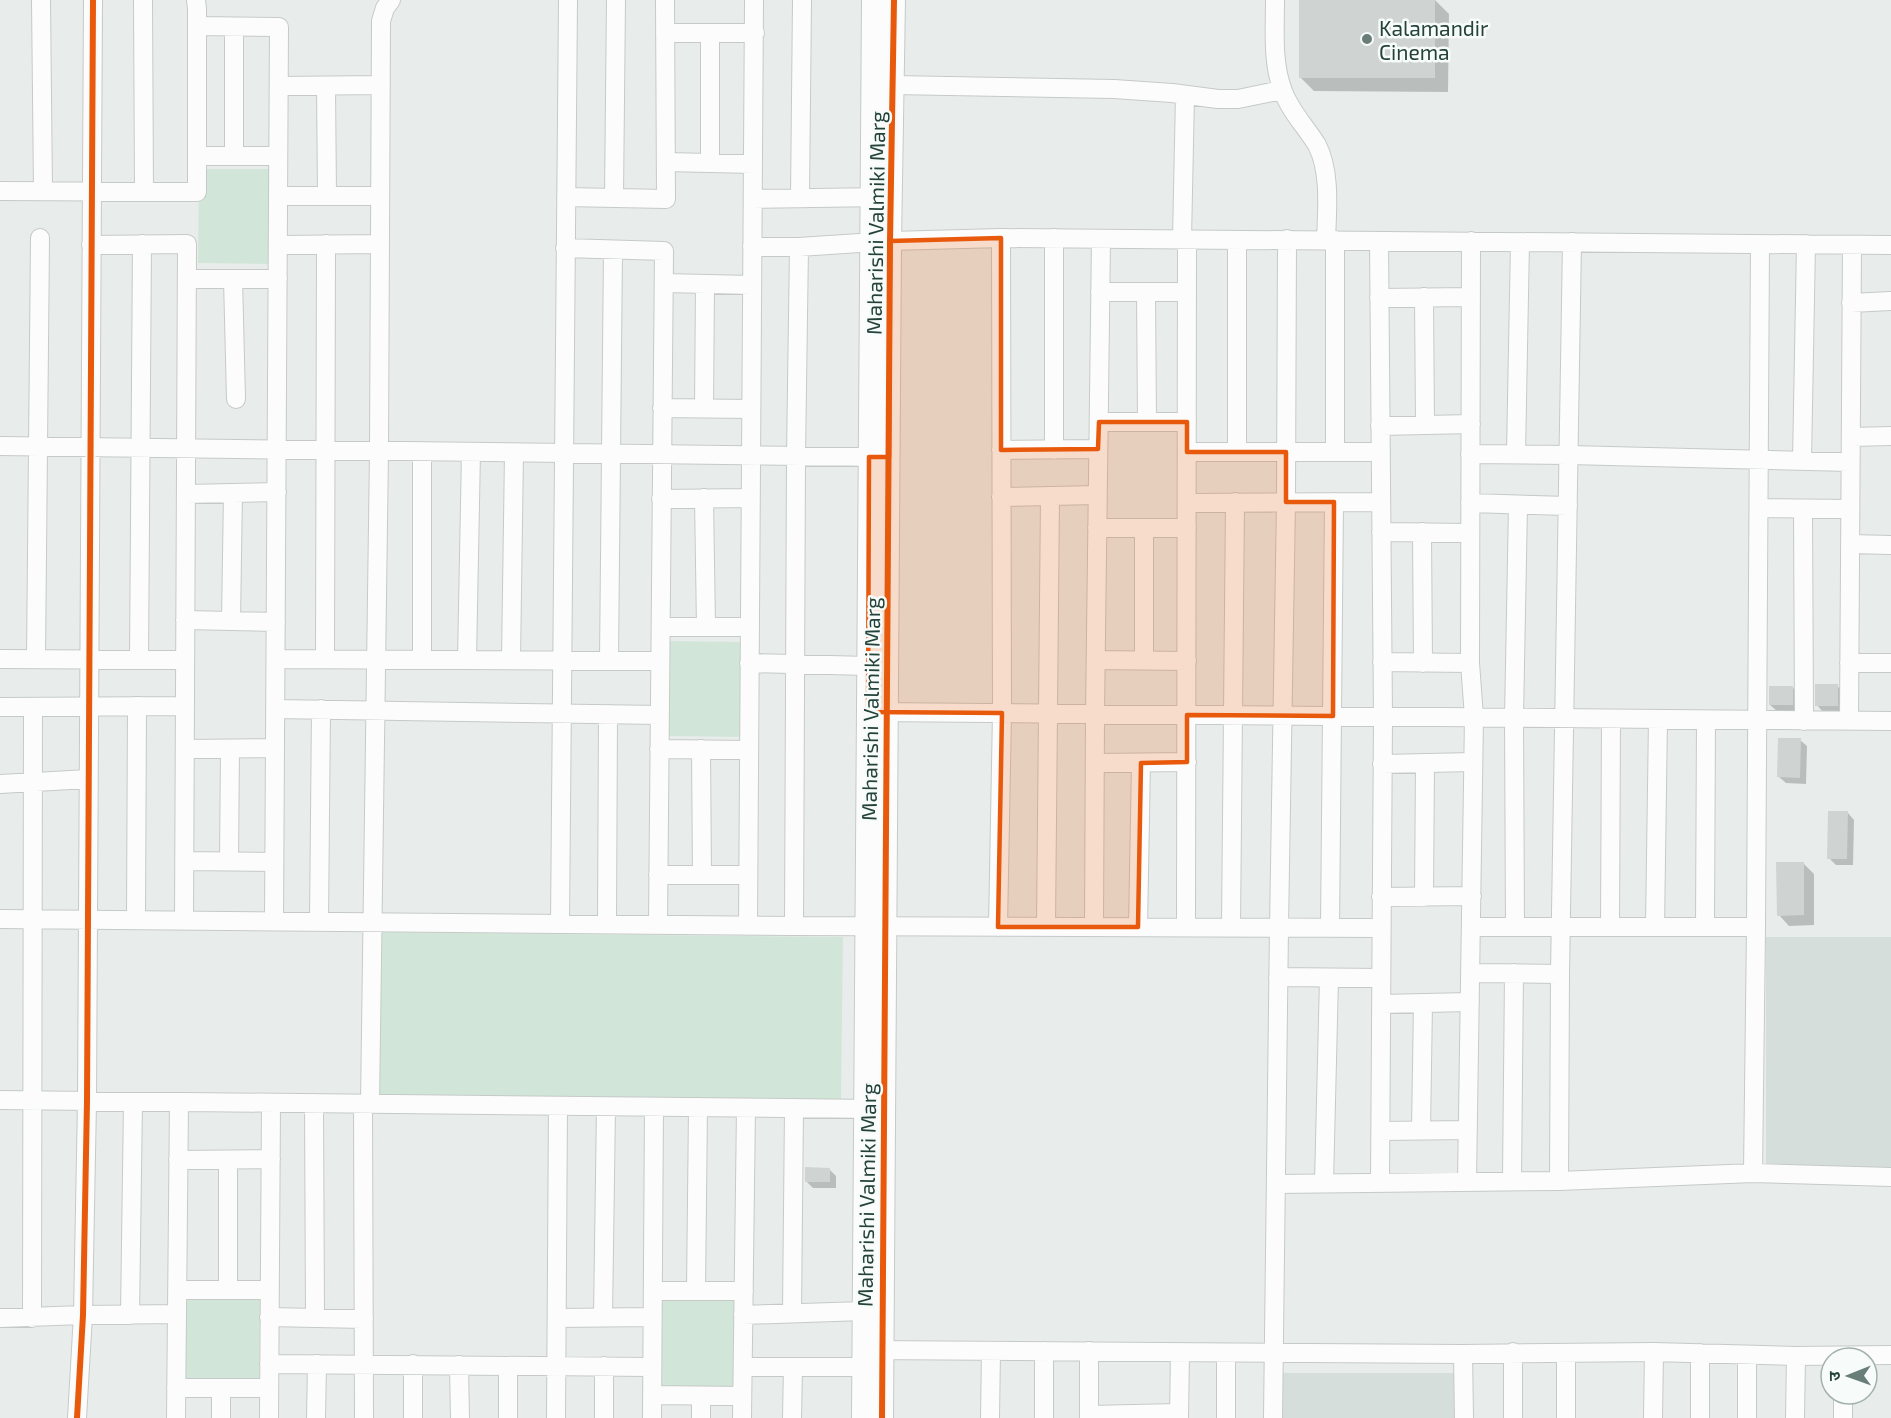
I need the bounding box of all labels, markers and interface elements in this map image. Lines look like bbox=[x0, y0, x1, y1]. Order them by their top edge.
place label: Kalamandir Cinema bbox=[1379, 15, 1489, 64]
marker: Kalamandir Cinema bbox=[1360, 32, 1374, 46]
street label: Maharishi Valmiki Marg bbox=[861, 111, 889, 335]
street label: Maharishi Valmiki Marg bbox=[856, 597, 884, 821]
street label: Maharishi Valmiki Marg bbox=[852, 1083, 880, 1307]
north arrow bbox=[1819, 1346, 1879, 1406]
text: उ bbox=[1824, 1371, 1843, 1381]

